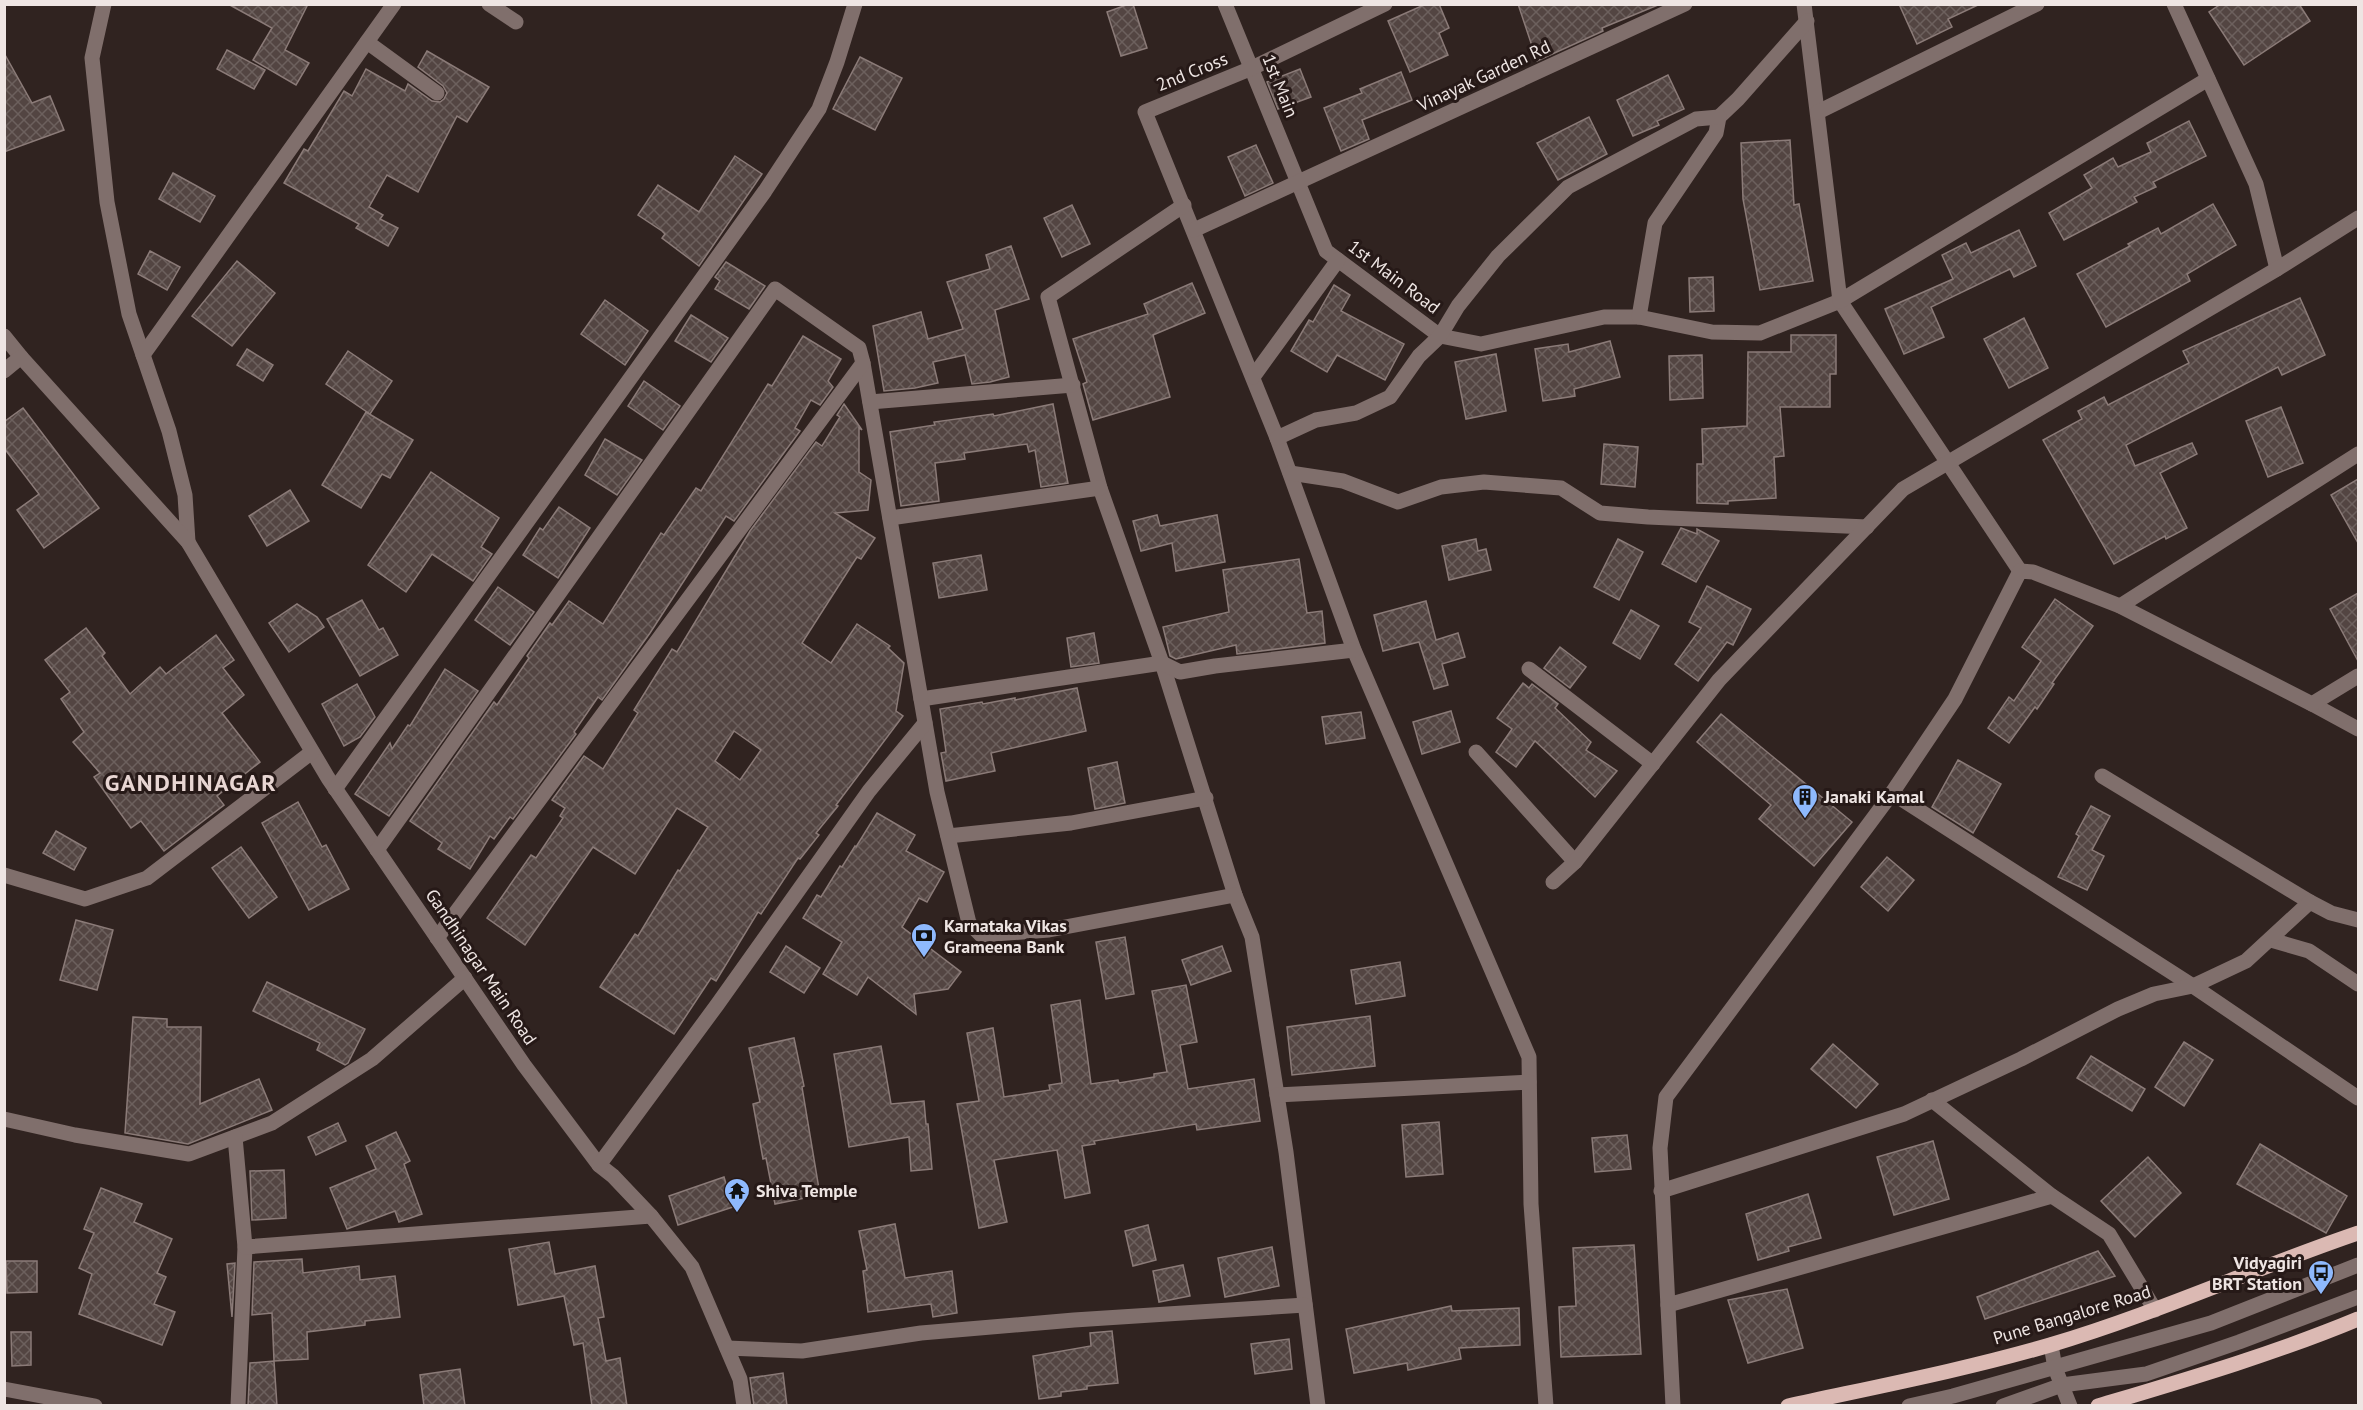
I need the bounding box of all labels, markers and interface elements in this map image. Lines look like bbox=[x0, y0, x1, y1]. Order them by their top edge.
street label: Vinayak Garden Rd bbox=[1413, 35, 1554, 117]
street label: 2nd Cross bbox=[1153, 47, 1231, 96]
street label: 1st Main bbox=[1257, 51, 1304, 121]
street label: 1st Main Road bbox=[1344, 235, 1445, 319]
district label: GANDHINAGAR bbox=[105, 767, 277, 798]
building icon: Janaki Kamal bbox=[1790, 782, 1820, 820]
place label: Janaki Kamal bbox=[1823, 785, 1925, 808]
street label: Gandhinagar Main Road bbox=[421, 884, 542, 1049]
place label: Karnataka Vikas Grameena Bank bbox=[944, 914, 1067, 958]
bank icon: Karnataka Vikas Grameena Bank bbox=[909, 921, 939, 959]
temple icon: Shiva Temple bbox=[722, 1176, 752, 1214]
place label: Shiva Temple bbox=[756, 1179, 857, 1202]
place label: Vidyagiri BRT Station bbox=[2212, 1251, 2302, 1295]
bus stop icon: Vidyagiri BRT Station bbox=[2306, 1258, 2336, 1296]
street label: Pune Bangalore Road bbox=[1990, 1280, 2154, 1349]

